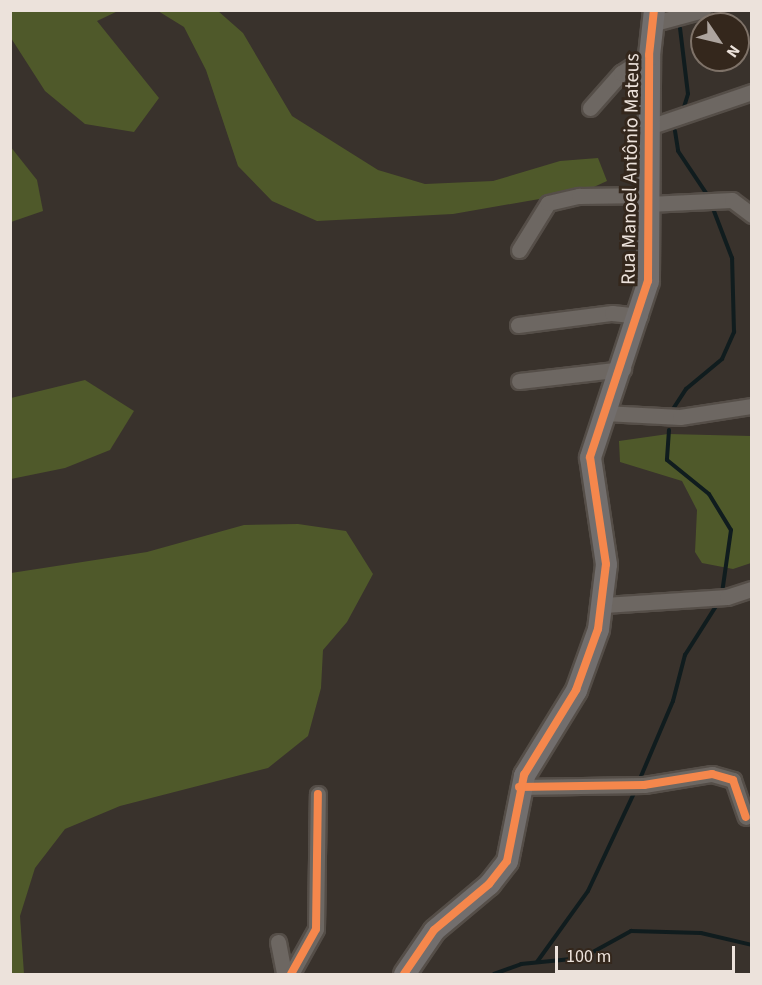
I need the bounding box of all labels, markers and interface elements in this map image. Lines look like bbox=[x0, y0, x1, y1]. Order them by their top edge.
north arrow bbox=[690, 12, 750, 72]
text: N bbox=[721, 41, 745, 62]
street label: Rua Manoel Antônio Mateus bbox=[617, 53, 645, 285]
scale bar bbox=[558, 934, 738, 972]
text: 100 m bbox=[566, 944, 611, 969]

